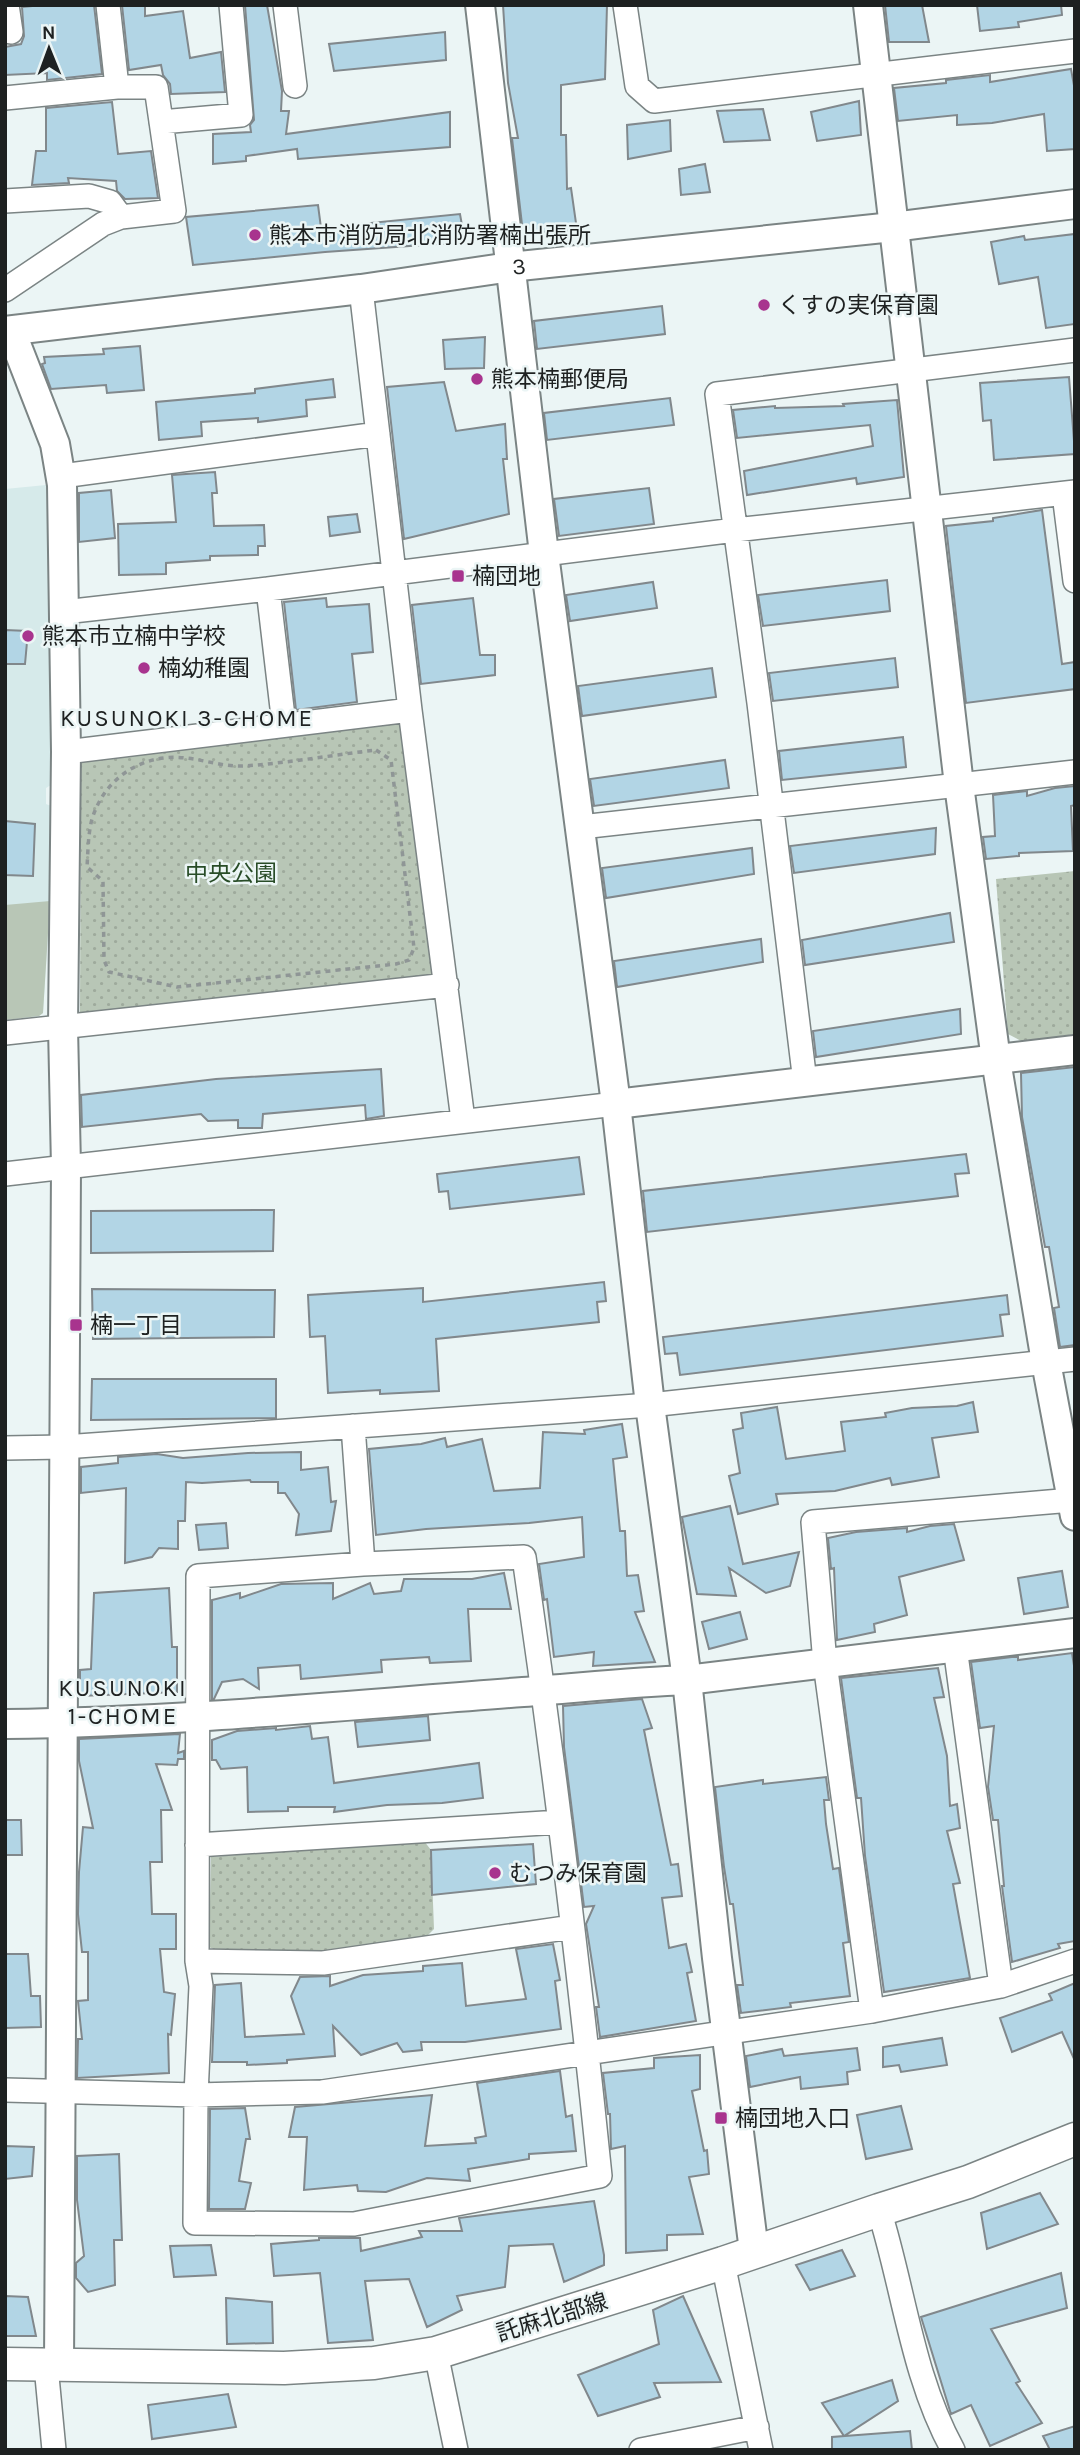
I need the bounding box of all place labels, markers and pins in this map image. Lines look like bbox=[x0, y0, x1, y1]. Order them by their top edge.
place label: 熊本市消防局北消防署楠出張所 bbox=[269, 222, 591, 249]
marker: 熊本市消防局北消防署楠出張所 bbox=[247, 227, 263, 243]
place label: くすの実保育園 bbox=[778, 292, 939, 319]
marker: くすの実保育園 bbox=[756, 297, 772, 313]
place label: 熊本楠郵便局 bbox=[491, 366, 629, 393]
marker: 熊本楠郵便局 bbox=[469, 371, 485, 387]
place label: 楠団地 bbox=[472, 563, 541, 590]
marker: 楠団地 bbox=[450, 568, 466, 584]
place label: 熊本市立楠中学校 bbox=[42, 623, 226, 650]
marker: 熊本市立楠中学校 bbox=[20, 628, 36, 644]
place label: 楠幼稚園 bbox=[158, 655, 250, 682]
marker: 楠幼稚園 bbox=[136, 660, 152, 676]
place label: 楠一丁目 bbox=[90, 1312, 182, 1339]
marker: 楠一丁目 bbox=[68, 1317, 84, 1333]
place label: むつみ保育園 bbox=[509, 1860, 647, 1887]
marker: むつみ保育園 bbox=[487, 1865, 503, 1881]
place label: 楠団地入口 bbox=[735, 2105, 850, 2132]
marker: 楠団地入口 bbox=[713, 2110, 729, 2126]

